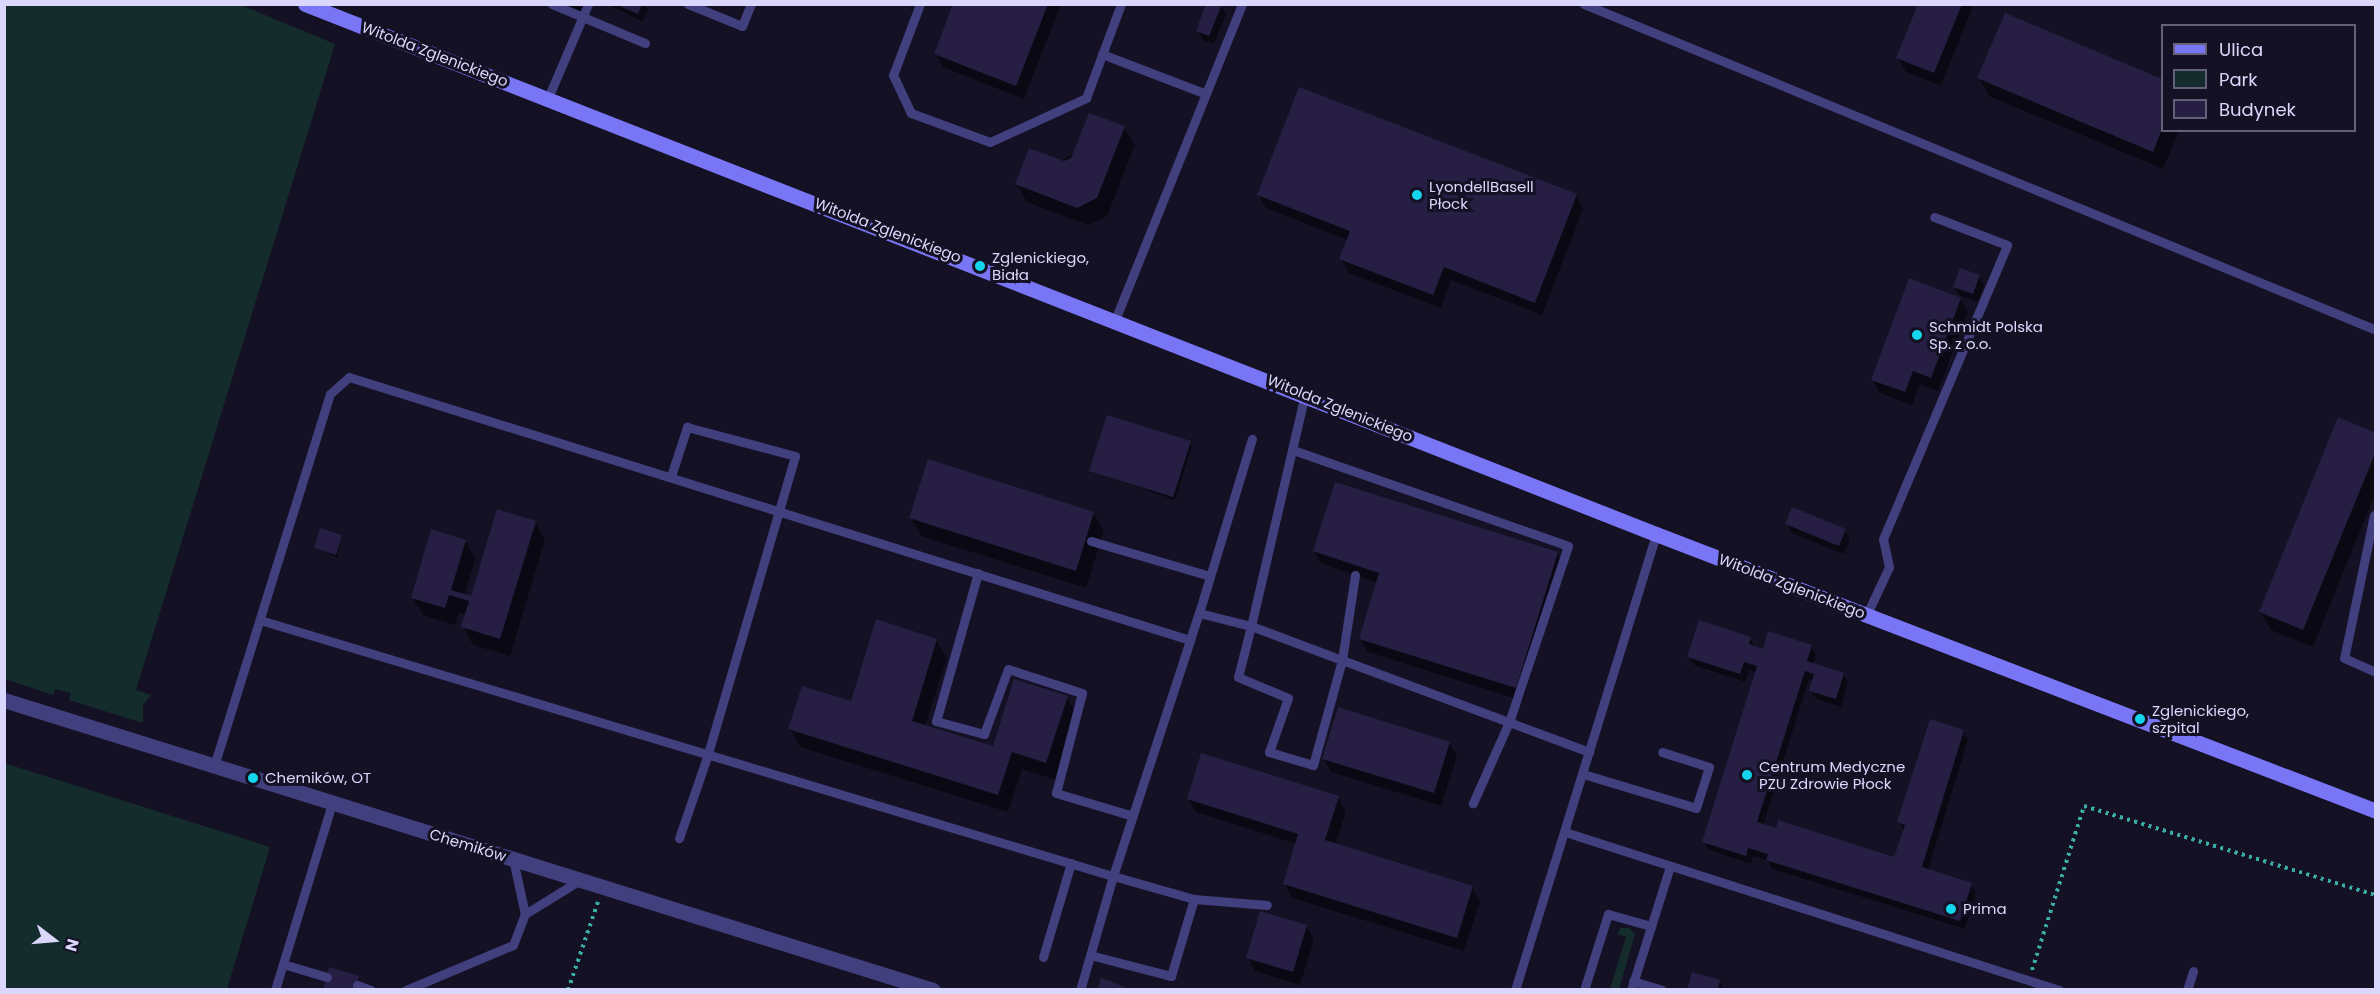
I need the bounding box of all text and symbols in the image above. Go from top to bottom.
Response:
street label: Witolda Zglenickiego [359,18,511,90]
legend [2161,24,2356,132]
text: Ulica [2219,37,2263,62]
text: Park [2219,67,2258,92]
text: Budynek [2219,97,2296,122]
place label: LyondellBasell Płock [1429,177,1534,212]
marker: LyondellBasell Płock [1410,188,1424,202]
street label: Witolda Zglenickiego [812,194,964,266]
place label: Zglenickiego, Biała [992,248,1089,283]
marker: Zglenickiego, Biała [973,259,987,273]
place label: Schmidt Polska Sp. z o.o. [1929,317,2043,352]
marker: Schmidt Polska Sp. z o.o. [1910,328,1924,342]
street label: Witolda Zglenickiego [1265,371,1415,445]
street label: Witolda Zglenickiego [1716,550,1868,622]
place label: Zglenickiego, szpital [2152,701,2249,736]
marker: Zglenickiego, szpital [2133,712,2147,726]
place label: Centrum Medyczne PZU Zdrowie Płock [1759,757,1905,792]
marker: Centrum Medyczne PZU Zdrowie Płock [1740,768,1754,782]
place label: Chemików, OT [265,769,371,787]
marker: Chemików, OT [246,771,260,785]
street label: Chemików [427,825,509,865]
place label: Prima [1963,900,2007,918]
marker: Prima [1944,902,1958,916]
north arrow [24,910,84,970]
text: N [59,936,85,954]

